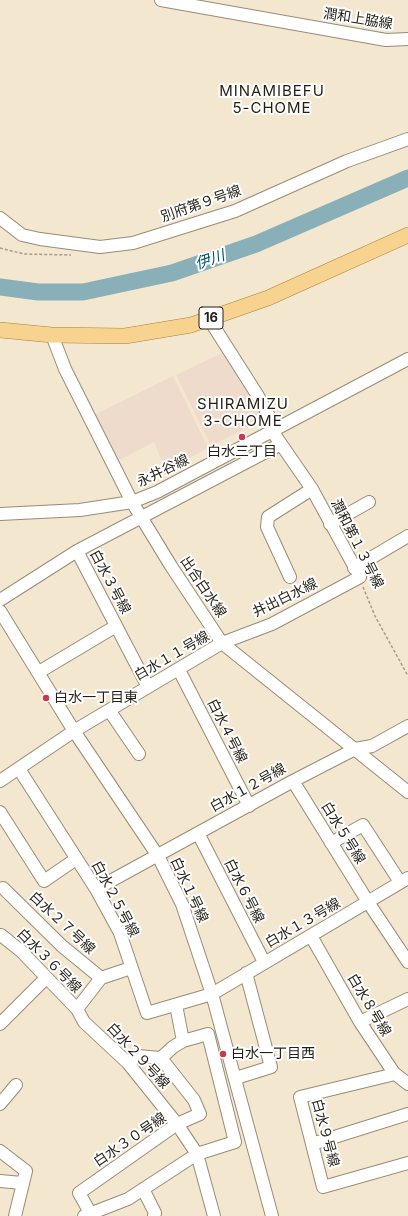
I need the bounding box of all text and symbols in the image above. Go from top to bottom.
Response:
street label: 潤和上脇線 [322,5,394,33]
district label: MINAMIBEFU 5-CHOME [219,82,325,117]
street label: 別府第９号線 [159,182,243,226]
water label: 伊川 [193,247,227,273]
road number: 16 [199,307,223,329]
district label: SHIRAMIZU 3-CHOME [197,395,289,430]
marker: 白水三丁目 [237,432,247,442]
place label: 白水三丁目 [207,444,277,460]
street label: 永井谷線 [134,451,192,491]
street label: 潤和第１３号線 [327,497,387,591]
street label: 白水３号線 [86,547,134,617]
street label: 出合白水線 [176,553,230,621]
street label: 井出白水線 [250,575,320,621]
street label: 白水１１号線 [131,628,213,684]
place label: 白水一丁目東 [54,690,138,706]
marker: 白水一丁目東 [41,693,51,703]
street label: 白水４号線 [204,696,250,766]
street label: 白水１２号線 [207,760,289,816]
street label: 白水５号線 [317,799,369,867]
street label: 白水１号線 [167,855,211,925]
street label: 白水６号線 [221,856,267,926]
street label: 白水２５号線 [88,858,142,940]
street label: 白水２７号線 [26,888,98,958]
street label: 白水１３号線 [262,895,344,951]
street label: 白水３６号線 [13,925,85,997]
street label: 白水８号線 [344,971,394,1039]
street label: 白水２９号線 [103,1020,173,1092]
place label: 白水一丁目西 [231,1046,315,1062]
marker: 白水一丁目西 [218,1049,228,1059]
street label: 白水９号線 [308,1097,342,1169]
street label: 白水３０号線 [90,1110,170,1170]

